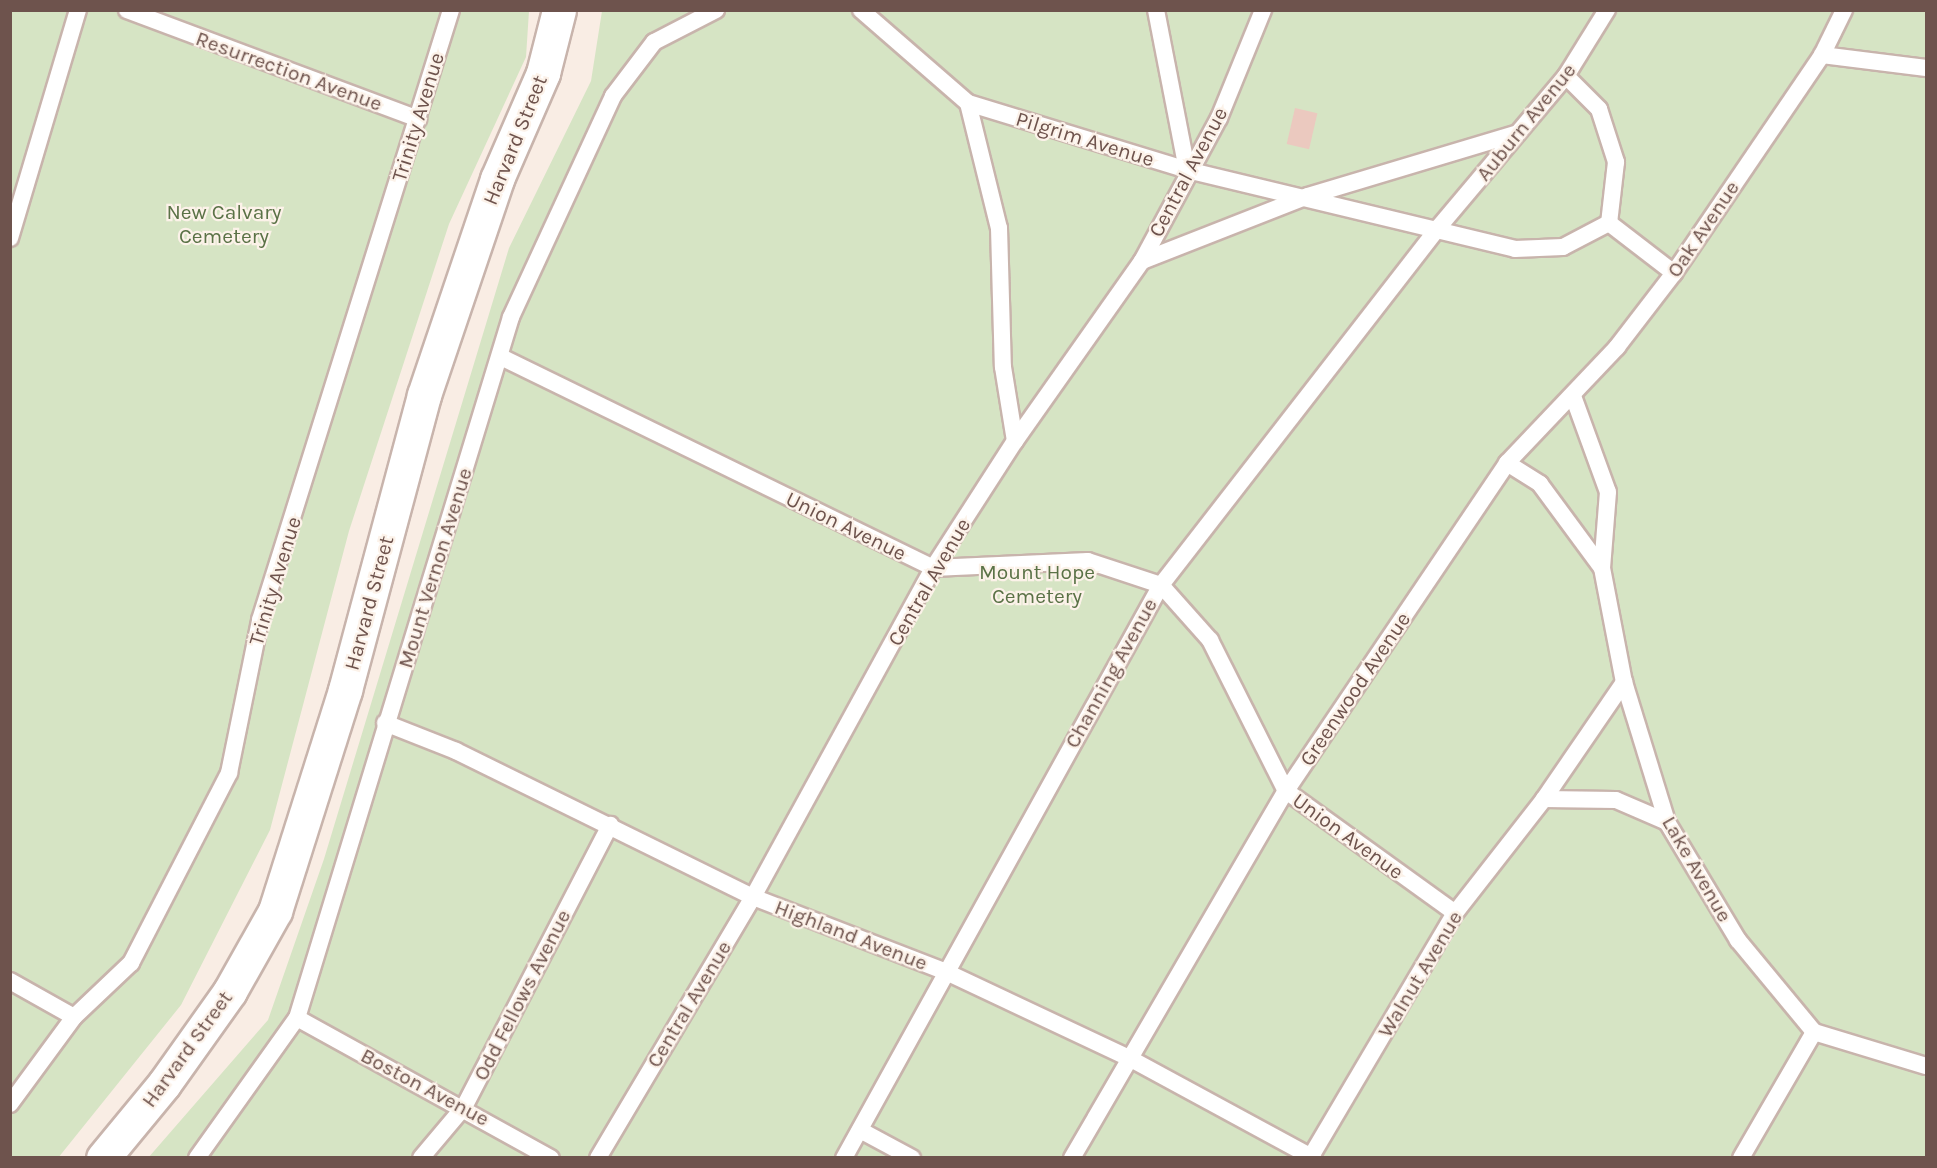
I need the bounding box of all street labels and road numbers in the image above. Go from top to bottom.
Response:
street label: Resurrection Avenue [192,26,386,116]
street label: Trinity Avenue [386,49,450,185]
street label: Auburn Avenue [1471,58,1581,186]
street label: Harvard Street [477,71,553,209]
street label: Central Avenue [1143,103,1233,241]
street label: Pilgrim Avenue [1013,106,1157,172]
street label: Oak Avenue [1662,176,1744,282]
street label: Mount Vernon Avenue [393,465,477,671]
street label: Union Avenue [782,486,910,566]
street label: Trinity Avenue [243,513,307,649]
street label: Central Avenue [882,514,976,650]
street label: Harvard Street [339,533,399,673]
street label: Channing Avenue [1059,594,1163,752]
street label: Greenwood Avenue [1294,607,1416,771]
street label: Union Avenue [1288,787,1408,885]
street label: Lake Avenue [1657,812,1737,926]
street label: Highland Avenue [771,894,931,976]
street label: Odd Fellows Avenue [468,905,576,1085]
street label: Walnut Avenue [1372,906,1468,1042]
street label: Central Avenue [641,936,737,1072]
street label: Harvard Street [136,986,238,1112]
street label: Boston Avenue [357,1043,493,1131]

